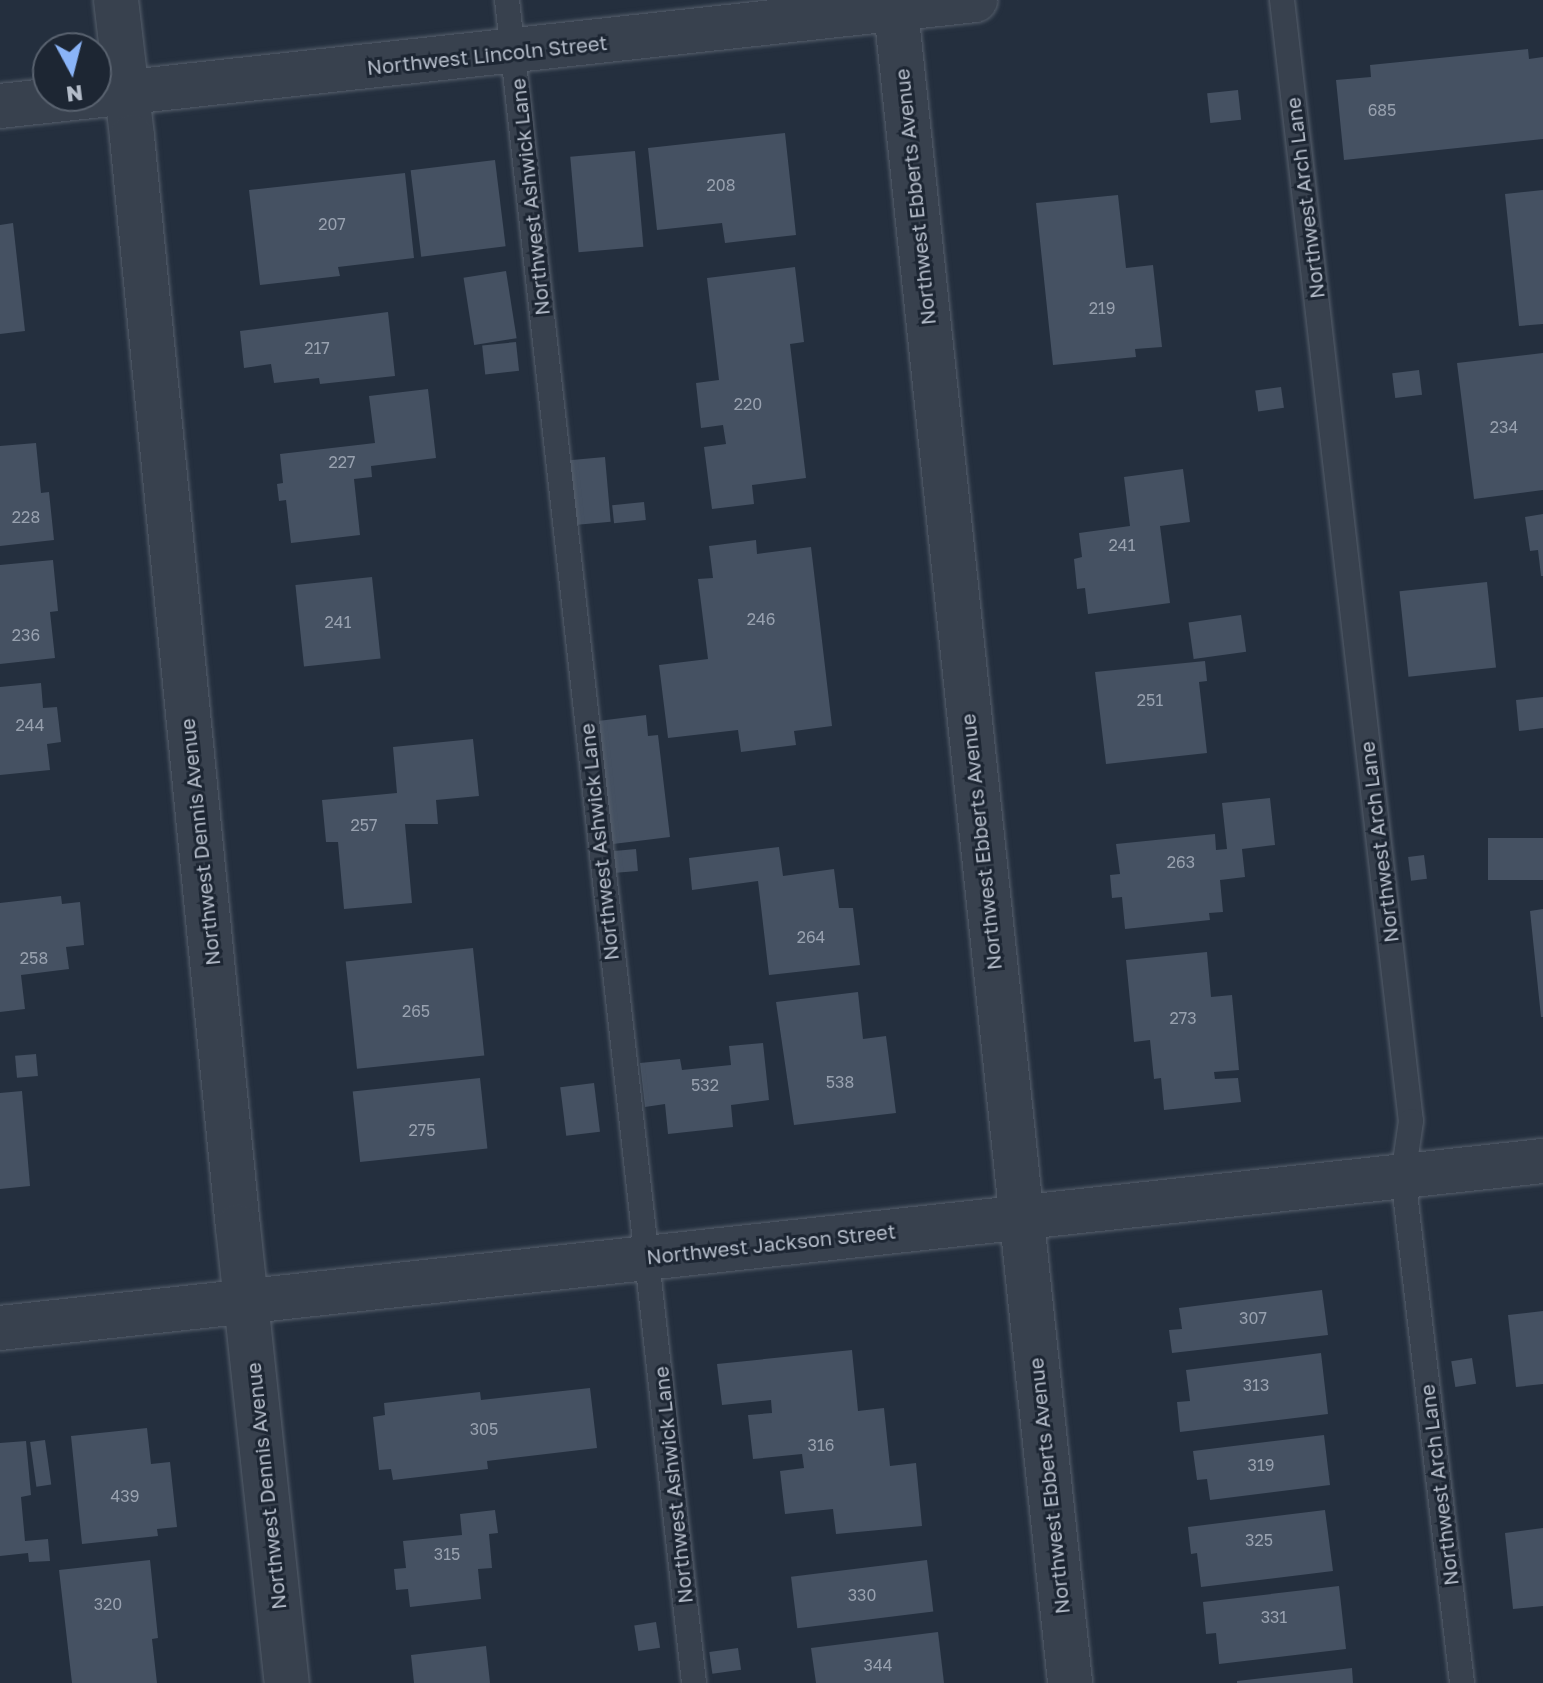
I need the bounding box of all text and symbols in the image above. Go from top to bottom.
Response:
street label: Northwest Lincoln Street [366,30,608,80]
north arrow [32,32,112,112]
street label: Northwest Ebberts Avenue [890,68,940,326]
street label: Northwest Ashwick Lane [506,77,554,317]
text: N [65,80,85,109]
street label: Northwest Arch Lane [1281,96,1329,300]
house number: 685 [1368,100,1396,120]
house number: 208 [707,175,735,195]
house number: 207 [318,214,346,234]
house number: 219 [1089,298,1115,318]
house number: 217 [304,338,330,358]
house number: 220 [734,394,762,414]
house number: 234 [1490,417,1518,437]
house number: 227 [328,452,356,472]
house number: 228 [12,507,40,527]
house number: 241 [1109,535,1135,555]
house number: 246 [747,609,775,629]
house number: 241 [325,612,351,632]
house number: 236 [12,625,40,645]
house number: 251 [1137,690,1163,710]
street label: Northwest Ebberts Avenue [956,713,1006,971]
house number: 244 [16,715,44,735]
street label: Northwest Dennis Avenue [175,717,225,967]
street label: Northwest Ashwick Lane [575,722,623,962]
street label: Northwest Arch Lane [1355,740,1403,944]
house number: 257 [350,815,378,835]
house number: 263 [1167,852,1195,872]
house number: 264 [797,927,825,947]
house number: 258 [20,948,48,968]
house number: 265 [402,1001,430,1021]
house number: 273 [1169,1008,1197,1028]
house number: 538 [826,1072,854,1092]
house number: 532 [691,1075,719,1095]
house number: 275 [408,1120,436,1140]
street label: Northwest Jackson Street [645,1219,897,1269]
house number: 307 [1239,1308,1267,1328]
street label: Northwest Ebberts Avenue [1024,1357,1074,1615]
street label: Northwest Dennis Avenue [241,1361,291,1611]
street label: Northwest Ashwick Lane [649,1365,697,1605]
house number: 313 [1243,1375,1269,1395]
street label: Northwest Arch Lane [1415,1383,1463,1587]
house number: 305 [470,1419,498,1439]
house number: 316 [808,1435,834,1455]
house number: 319 [1248,1455,1274,1475]
house number: 439 [111,1486,139,1506]
house number: 325 [1245,1530,1273,1550]
house number: 315 [434,1544,460,1564]
house number: 330 [848,1585,876,1605]
house number: 320 [94,1594,122,1614]
house number: 331 [1261,1607,1287,1627]
house number: 344 [864,1655,892,1675]

